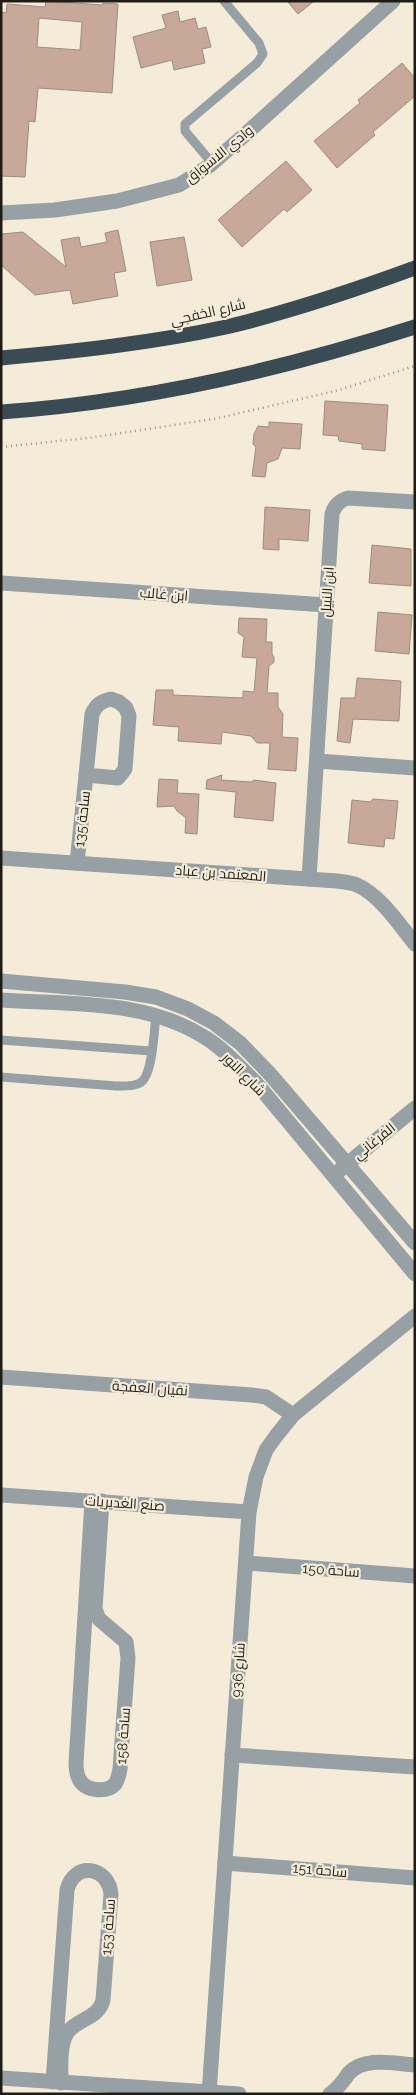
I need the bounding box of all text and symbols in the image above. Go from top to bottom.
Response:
street label: وادي الاسواق [182,122,259,189]
street label: شارع الخفجي [169,296,248,332]
street label: ابن النبيل [317,566,337,618]
street label: ابن غالب [139,584,189,604]
street label: ساحة 135 [71,790,93,848]
street label: المعتمد بن عباد [175,862,267,884]
street label: شارع النور [218,1048,269,1100]
street label: الفرغاني [350,1119,401,1166]
street label: نقيان العفجة [112,1377,188,1399]
street label: صنع الغديريات [84,1492,165,1515]
street label: ساحة 150 [302,1560,360,1580]
street label: شارع 936 [228,1642,249,1698]
street label: ساحة 158 [113,1707,133,1765]
street label: ساحة 151 [292,1860,348,1880]
street label: ساحة 153 [98,1898,118,1956]

